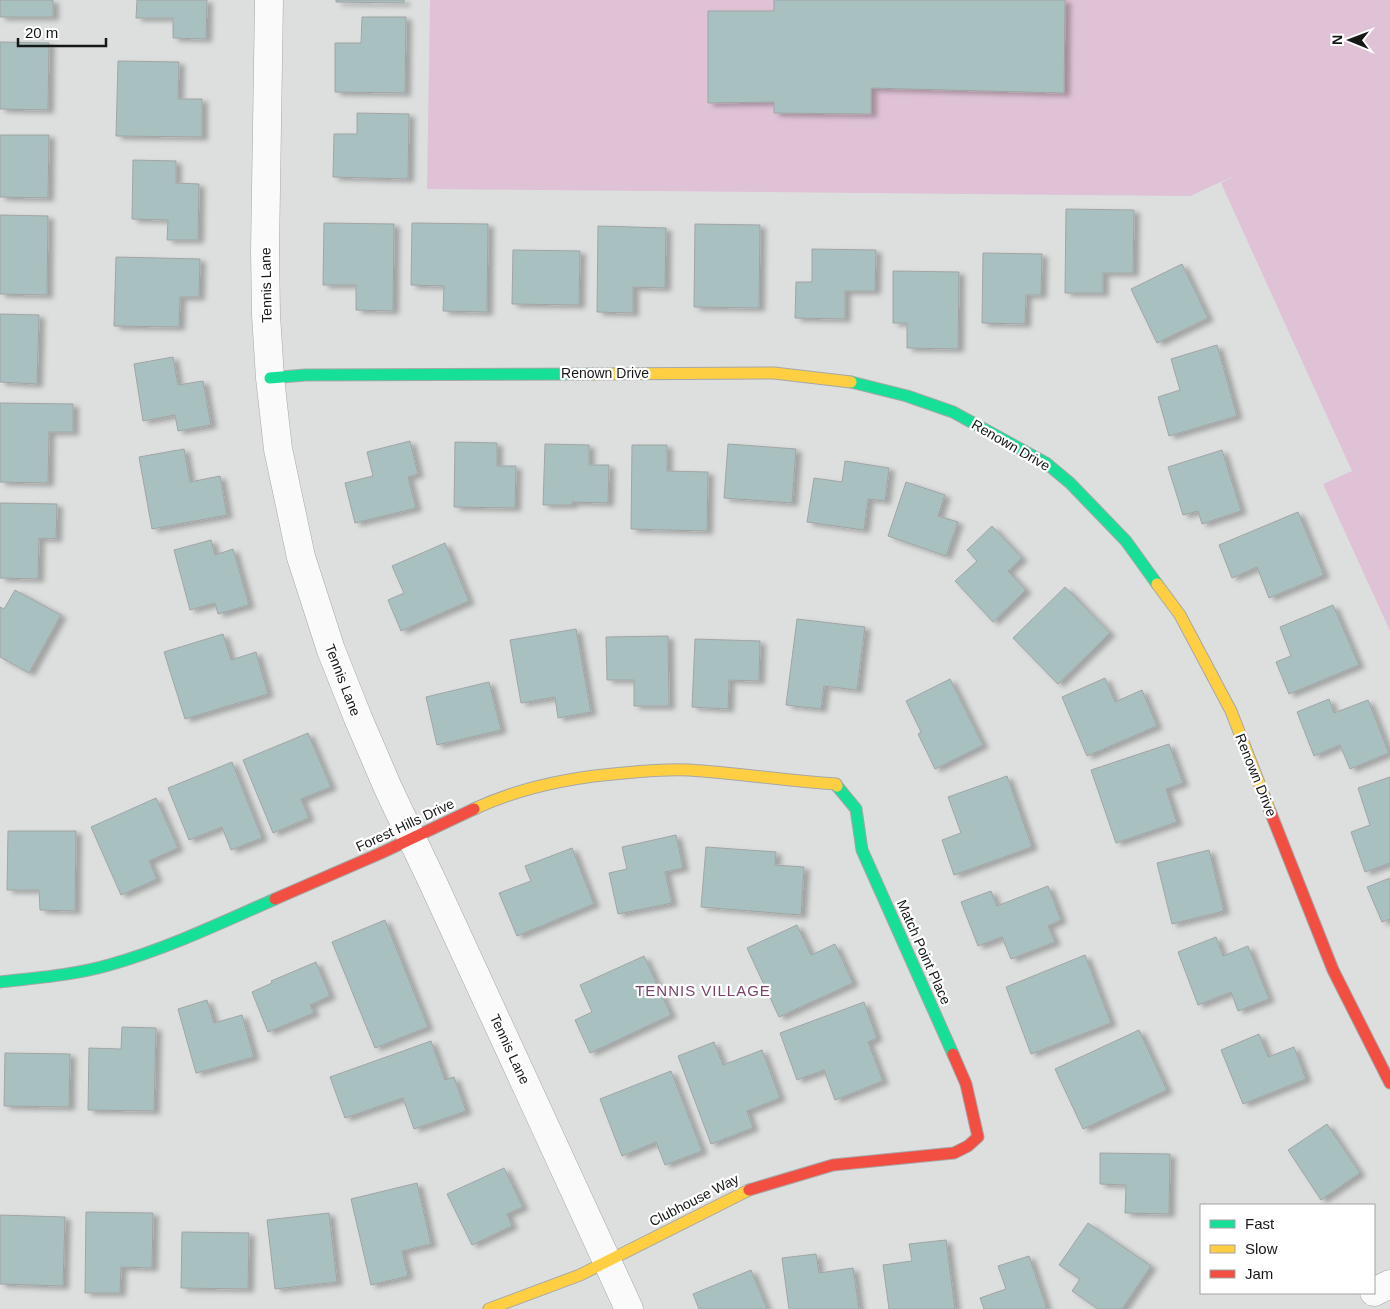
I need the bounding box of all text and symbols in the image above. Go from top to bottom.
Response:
scale bar [18,15,105,47]
north arrow [1325,15,1375,65]
text: 20 m [25,24,58,41]
text: N [1329,35,1345,45]
street label: Tennis Lane [257,247,275,323]
street label: Renown Drive [561,365,649,381]
street label: Renown Drive [969,416,1053,474]
street label: Tennis Lane [322,642,364,718]
street label: Renown Drive [1232,731,1280,819]
street label: Forest Hills Drive [353,795,457,855]
street label: Match Point Place [894,897,954,1007]
district label: TENNIS VILLAGE [635,982,771,999]
street label: Tennis Lane [487,1011,533,1087]
street label: Clubhouse Way [647,1171,741,1229]
legend [1200,1204,1375,1294]
text: Fast [1245,1215,1275,1232]
text: Slow [1245,1240,1278,1257]
text: Jam [1245,1265,1273,1282]

